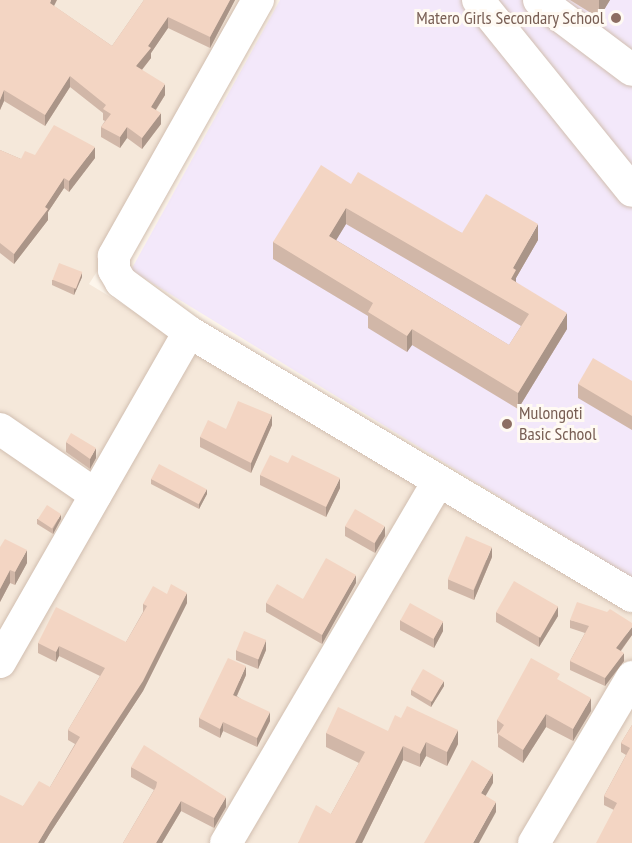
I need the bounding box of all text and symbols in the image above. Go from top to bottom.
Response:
place label: Matero Girls Secondary School [416,7,604,29]
marker: Matero Girls Secondary School [609,11,623,25]
place label: Mulongoti Basic School [519,403,597,446]
marker: Mulongoti Basic School [500,417,514,431]

